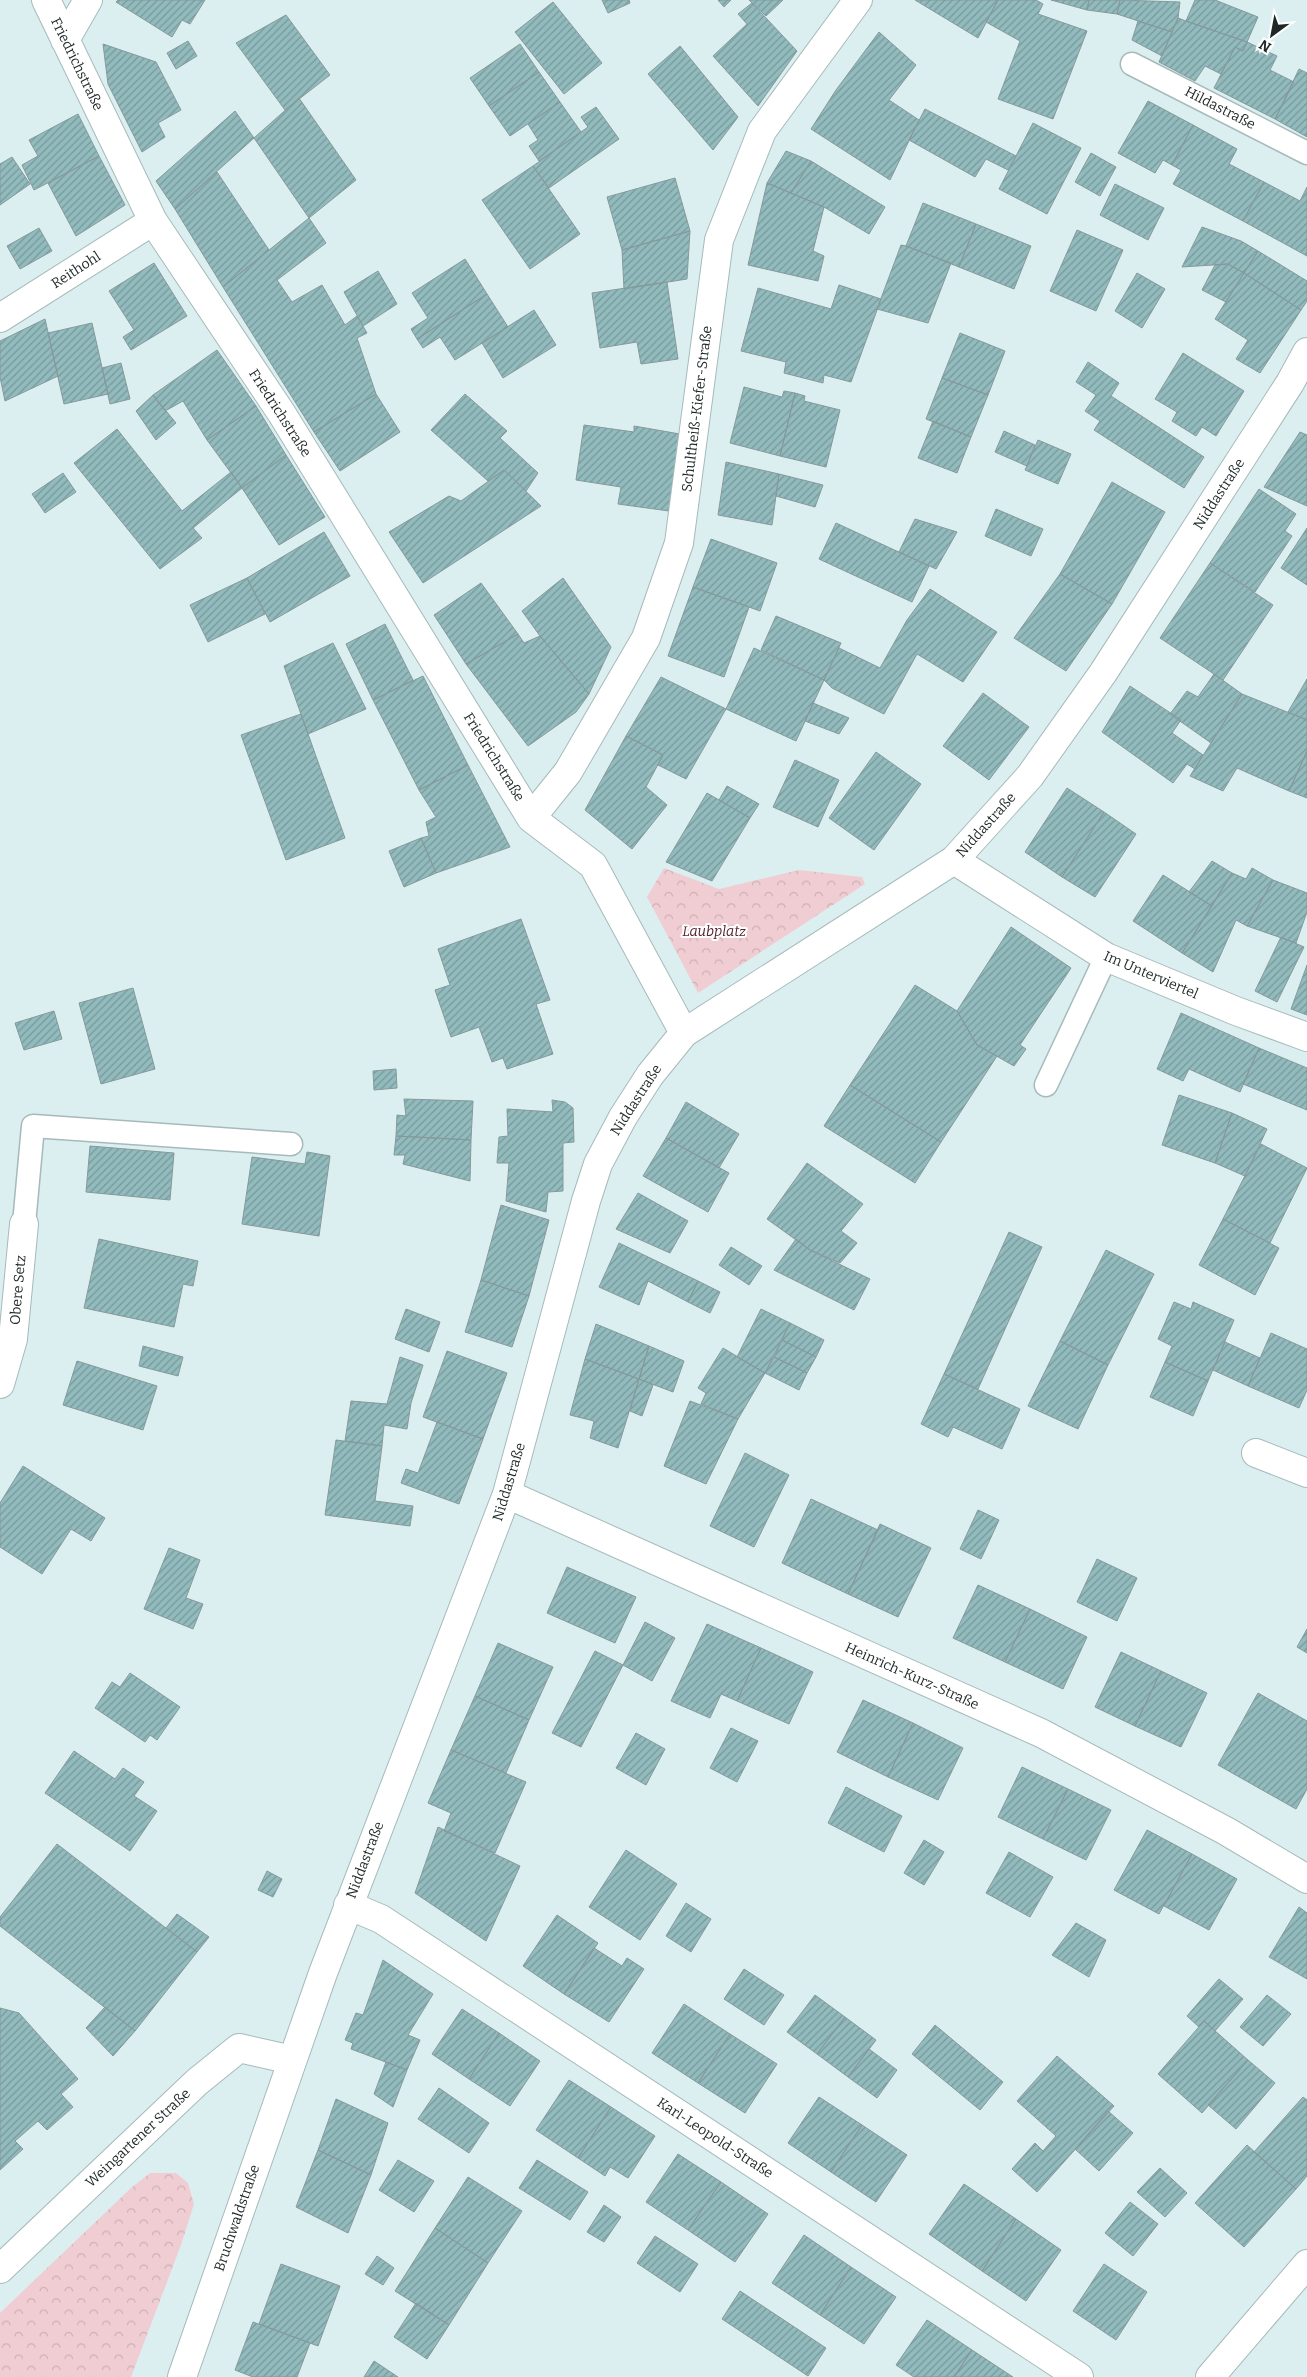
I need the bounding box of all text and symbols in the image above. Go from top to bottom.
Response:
north arrow [1247,10,1297,60]
street label: Friedrichstraße [47,15,107,113]
text: N [1256,35,1274,56]
street label: Hildastraße [1182,83,1258,133]
street label: Reithohl [48,248,104,292]
street label: Schultheiß-Kiefer-Straße [678,325,716,493]
street label: Friedrichstraße [245,366,315,460]
street label: Niddastraße [1190,455,1248,533]
street label: Friedrichstraße [460,710,528,804]
street label: Niddastraße [953,789,1019,861]
park label: Laubplatz [682,923,746,940]
street label: Im Unterviertel [1101,947,1201,1003]
street label: Niddastraße [607,1061,665,1139]
street label: Obere Setz [6,1254,30,1326]
street label: Niddastraße [489,1441,529,1523]
street label: Heinrich-Kurz-Straße [842,1639,982,1713]
street label: Niddastraße [343,1819,387,1901]
street label: Weingartener Straße [82,2085,194,2191]
street label: Karl-Leopold-Straße [654,2094,776,2182]
street label: Bruchwaldstraße [211,2162,263,2274]

